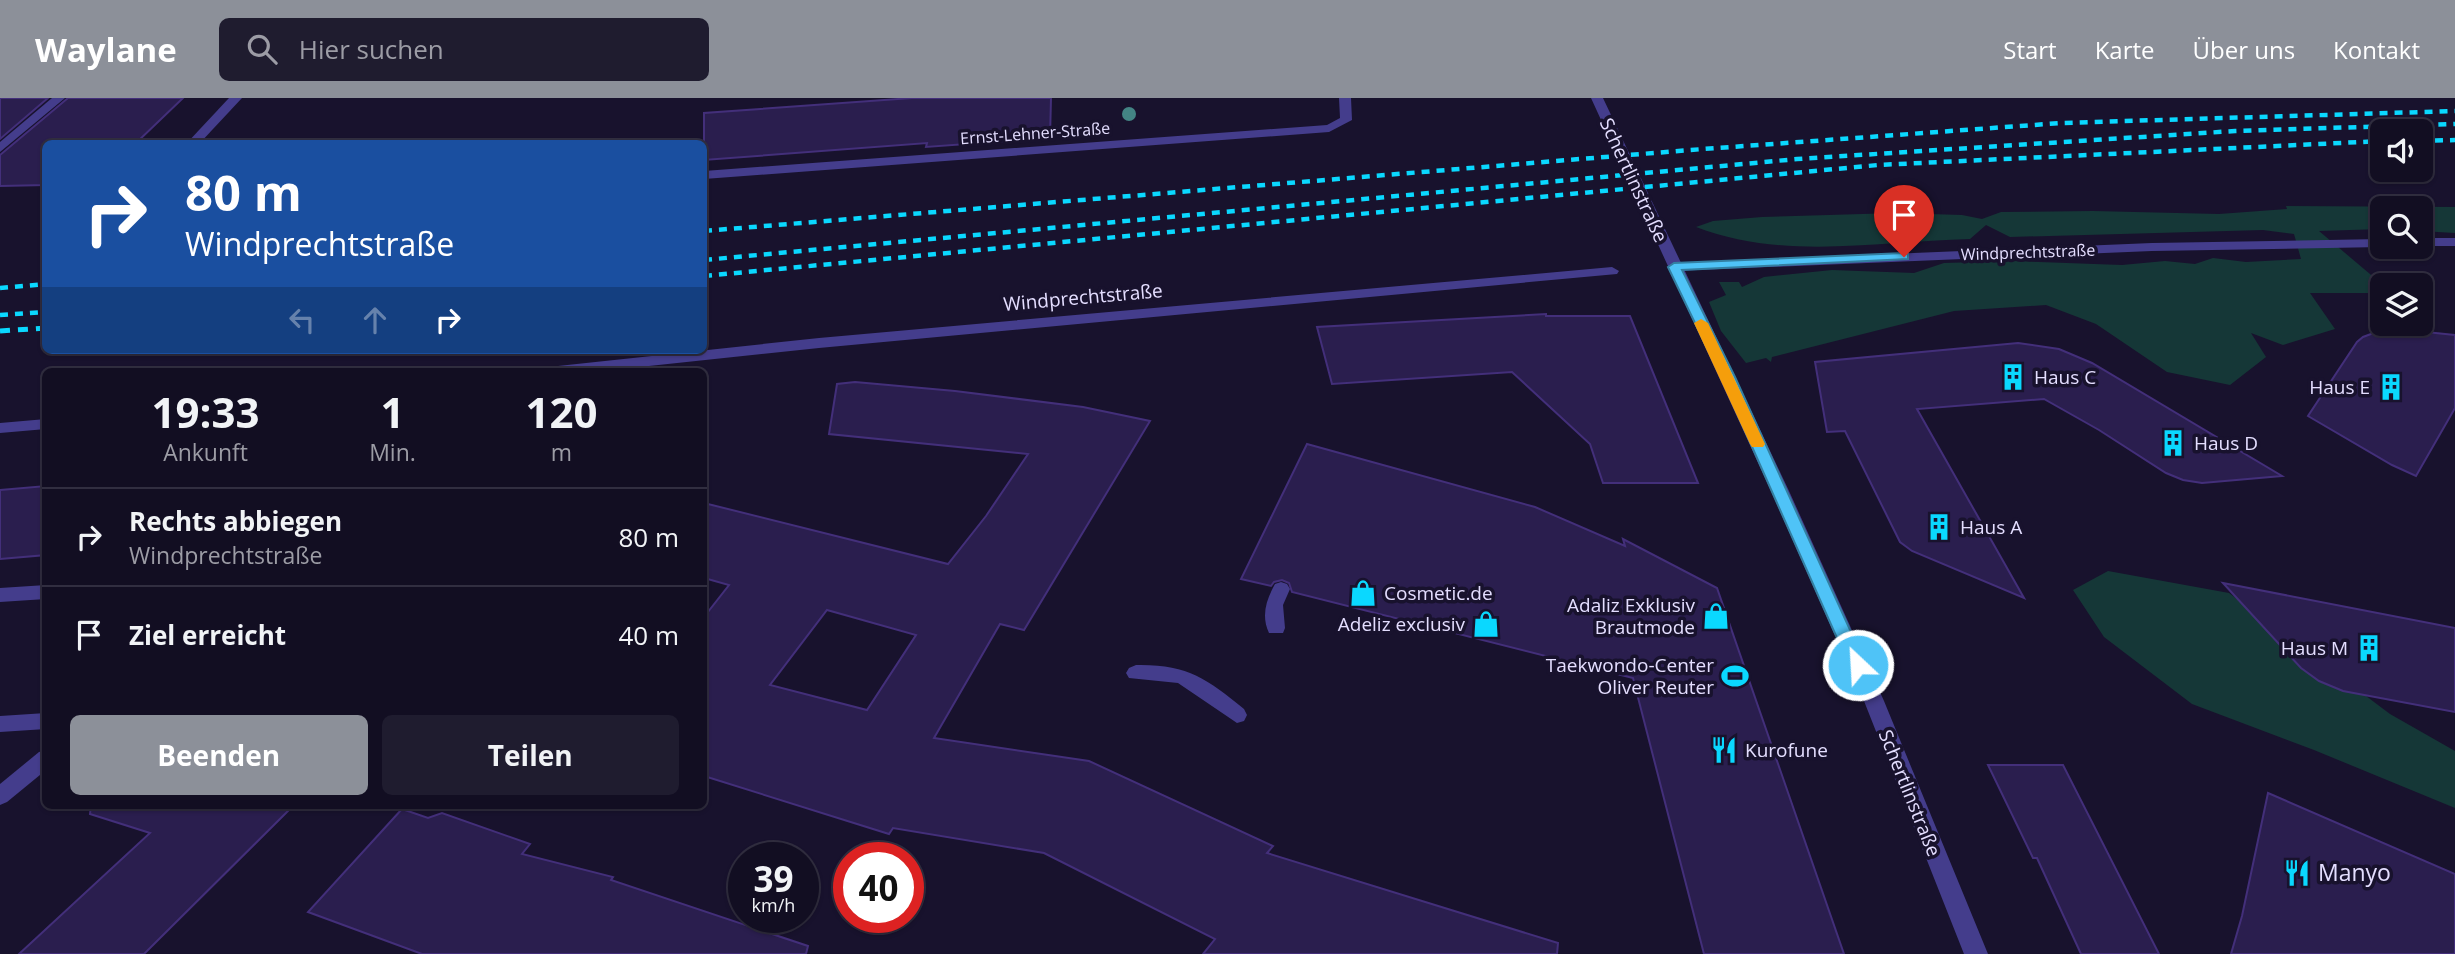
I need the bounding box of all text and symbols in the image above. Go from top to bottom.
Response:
search box [219,18,709,81]
text: Waylane [35,27,177,72]
icon: search [243,30,281,68]
text: Hier suchen [299,31,444,67]
text: Start [2003,33,2057,66]
text: Karte [2095,33,2155,66]
text: Über uns [2193,33,2295,66]
text: Kontakt [2333,33,2420,66]
street label: Schertlinstraße [1594,114,1674,246]
street label: Ernst-Lehner-Straße [959,117,1111,149]
map controls [2370,119,2433,336]
button: sound [2370,119,2433,182]
text: 80 m [185,159,302,225]
icon: right [70,168,161,259]
pin [1874,185,1934,257]
icon: arrive [1885,196,1923,234]
button: search [2370,196,2433,259]
text: Windprechtstraße [185,222,454,265]
street label: Windprechtstraße [1960,239,2096,265]
button: layers [2370,273,2433,336]
street label: Windprechtstraße [1002,277,1164,317]
icon: left [283,301,321,339]
icon: ahead [356,301,394,339]
icon: right [429,301,467,339]
building icon: Haus C [1998,362,2028,392]
place label: Haus C [2034,364,2096,390]
building icon: Haus E [2376,372,2406,402]
place label: Haus E [2309,374,2370,400]
text: 19:33 [152,383,260,440]
text: 1 [380,383,405,440]
text: 120 [525,383,597,440]
building icon: Haus D [2158,428,2188,458]
place label: Haus D [2194,430,2258,456]
text: Ankunft [163,436,248,468]
text: Min. [369,436,416,468]
text: m [551,436,572,468]
text: Rechts abbiegen [129,503,342,539]
building icon: Haus A [1924,512,1954,542]
place label: Haus A [1960,514,2022,540]
icon: right [70,518,108,556]
text: 80 m [618,519,679,555]
text: Windprechtstraße [129,539,323,571]
shop icon: Cosmetic.de [1348,578,1378,608]
place label: Cosmetic.de [1384,580,1493,606]
place label: Adaliz Exklusiv Brautmode [1567,592,1695,640]
shop icon: Adaliz Exklusiv Brautmode [1701,601,1731,631]
shop icon: Adeliz exclusiv [1471,609,1501,639]
place label: Adeliz exclusiv [1338,611,1466,637]
icon: arrive [70,616,108,654]
text: Ziel erreicht [129,617,286,653]
text: 40 m [618,617,679,653]
position arrow [1821,628,1895,702]
building icon: Haus M [2354,633,2384,663]
place label: Haus M [2281,635,2348,661]
place label: Taekwondo-Center Oliver Reuter [1546,652,1714,700]
sports icon: Taekwondo-Center Oliver Reuter [1720,661,1750,691]
button: Beenden [70,715,368,795]
button: Teilen [382,715,679,795]
street label: Schertlinstraße [1873,726,1947,860]
restaurant icon: Kurofune [1709,735,1739,765]
place label: Kurofune [1745,737,1828,763]
speed limit sign: 40 [833,842,924,933]
text: 39 [753,855,794,902]
place label: Manyo [2318,856,2391,888]
restaurant icon: Manyo [2282,858,2312,888]
text: km/h [752,893,795,917]

